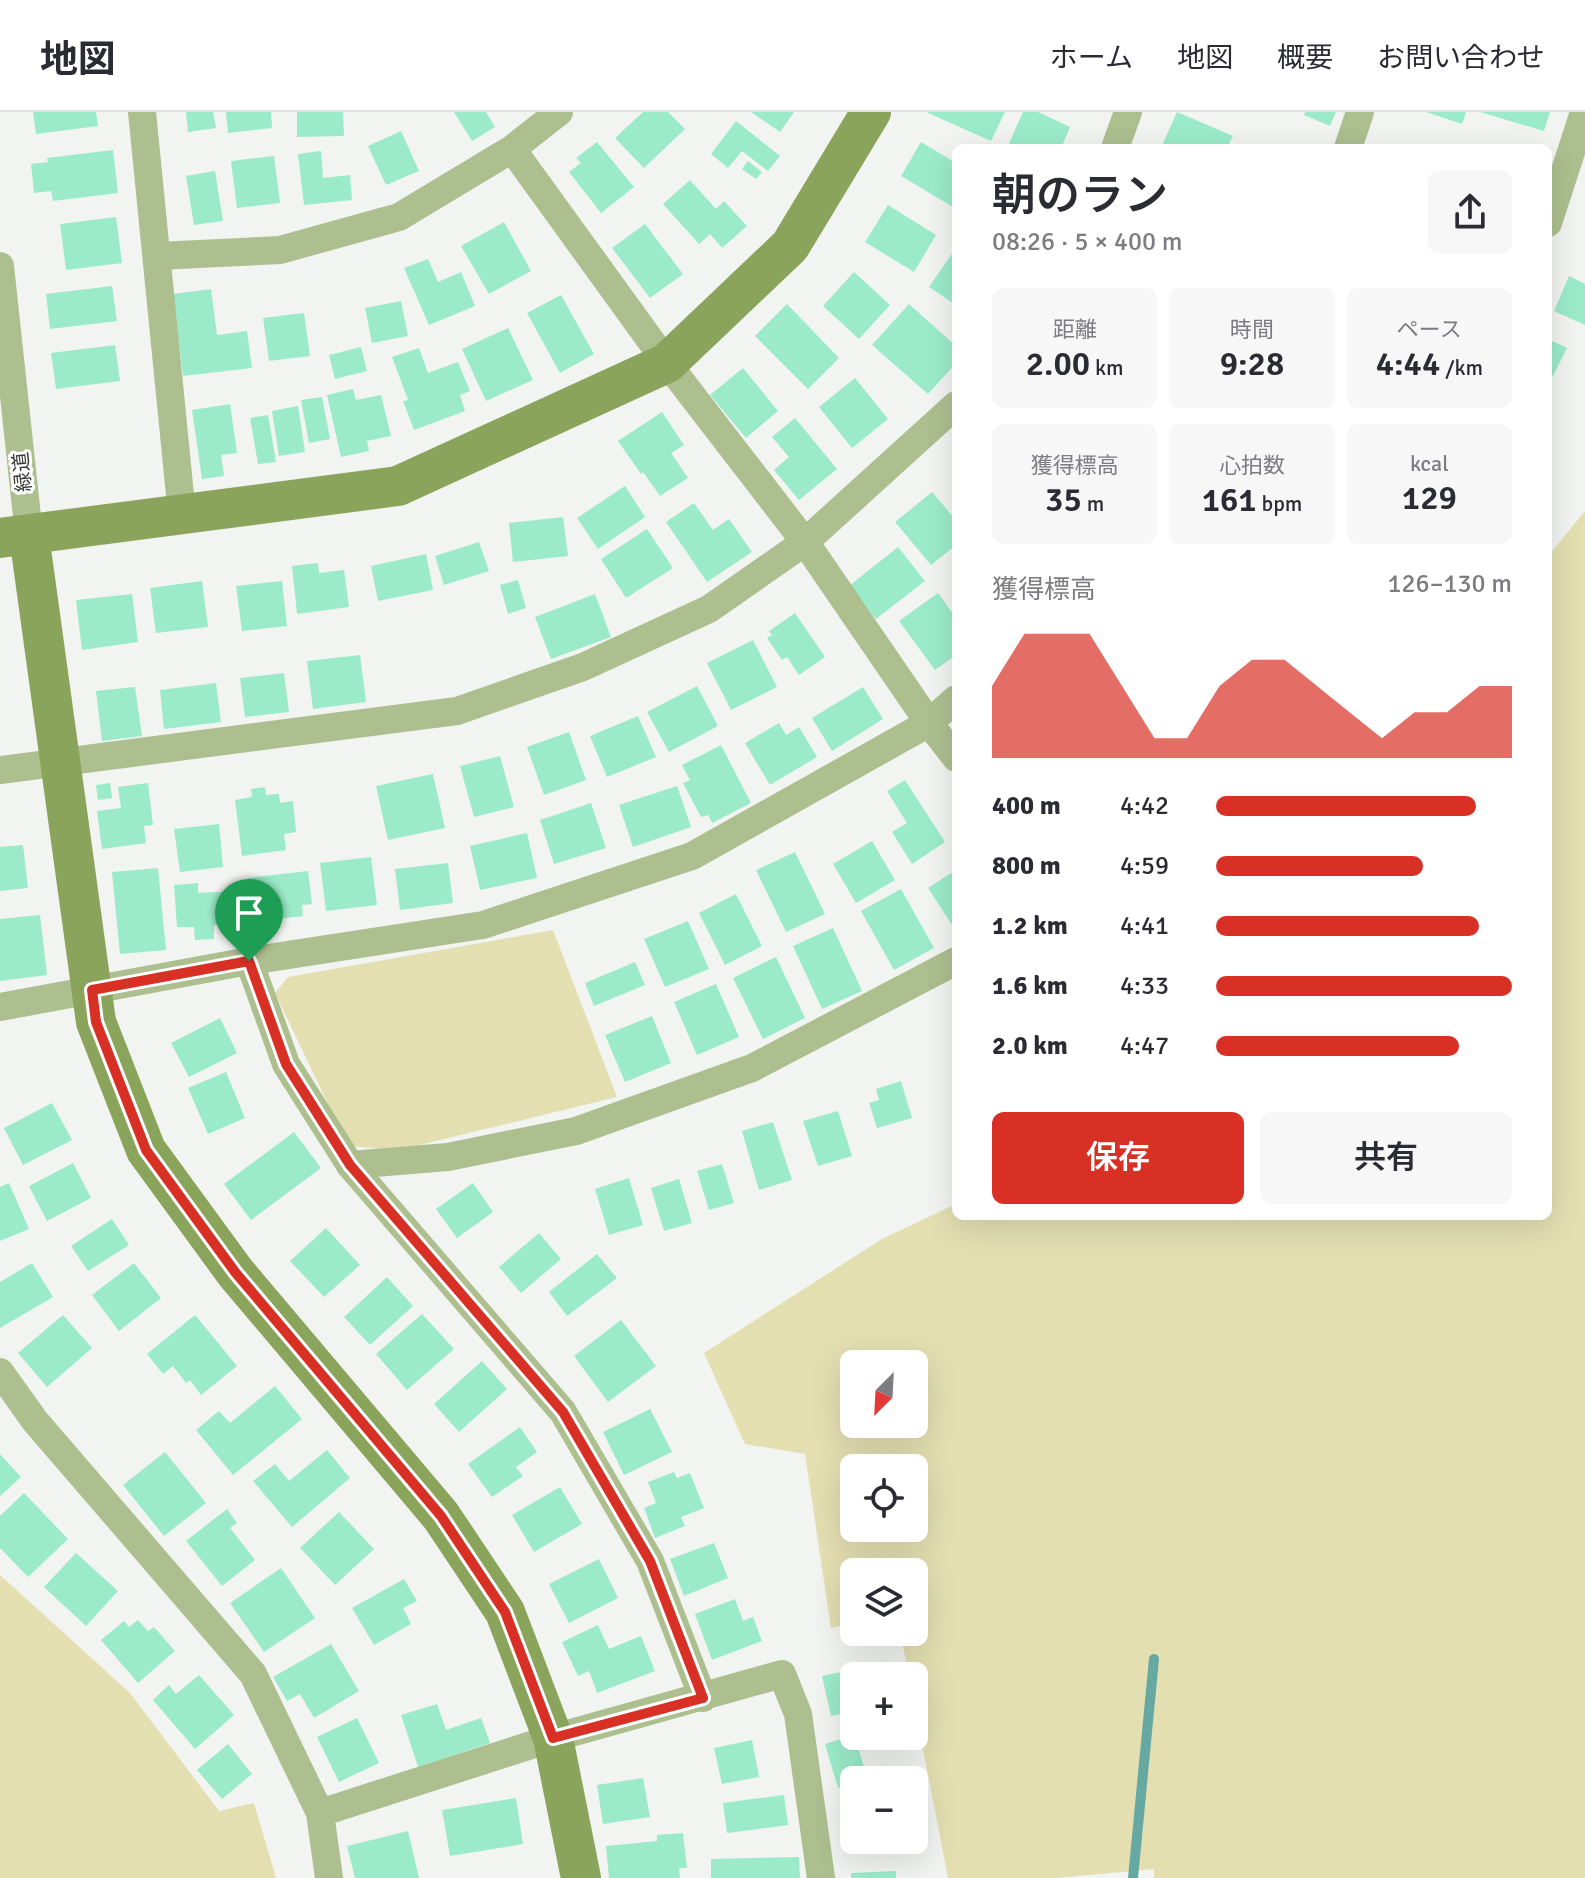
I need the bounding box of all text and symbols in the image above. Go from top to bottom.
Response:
text: 地図 [40,36,116,83]
text: ホーム [1050,41,1133,75]
text: 地図 [1177,41,1233,75]
text: 概要 [1277,41,1333,75]
text: お問い合わせ [1377,41,1545,75]
text: 朝のラン [992,169,1168,223]
button: share [1428,170,1512,254]
text: 08:26 · 5 × 400 m [992,226,1183,258]
text: 距離 [1053,316,1097,343]
text: 時間 [1230,316,1274,343]
text: ペース [1397,316,1462,343]
text: 2.00 [1026,343,1090,385]
text: 9:28 [1220,343,1284,385]
text: 4:44 [1376,343,1440,385]
text: km [1090,354,1124,381]
text: /km [1440,354,1483,381]
text: kcal [1410,450,1449,477]
street label: 緑道 [8,451,37,493]
text: 獲得標高 [1031,452,1119,479]
text: 心拍数 [1219,452,1285,479]
text: 129 [1402,477,1457,519]
text: 35 [1045,479,1082,521]
text: 161 [1202,479,1257,521]
text: m [1082,490,1104,517]
text: bpm [1257,490,1302,517]
text: 126–130 m [1388,568,1512,600]
text: 獲得標高 [992,574,1096,606]
text: 400 m [992,790,1061,822]
text: 4:42 [1120,790,1169,822]
text: 800 m [992,850,1061,882]
text: 4:59 [1120,850,1169,882]
pin [215,879,283,961]
icon: arrive [227,891,271,935]
text: 1.2 km [992,910,1068,942]
text: 4:41 [1120,910,1169,942]
text: 1.6 km [992,970,1068,1002]
text: 4:33 [1120,970,1169,1002]
text: 2.0 km [992,1030,1068,1062]
text: 4:47 [1120,1030,1169,1062]
button: 保存 [992,1112,1244,1204]
button: 共有 [1260,1112,1512,1204]
north arrow [840,1350,928,1438]
map controls [840,1350,928,1854]
button: locate [840,1454,928,1542]
button: layers [840,1558,928,1646]
button: + [840,1662,928,1750]
button: − [840,1766,928,1854]

